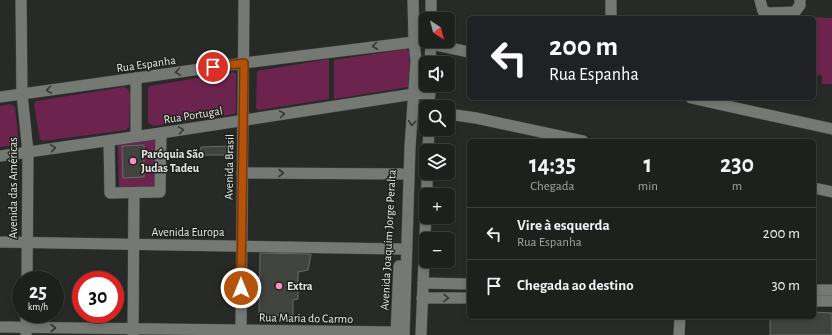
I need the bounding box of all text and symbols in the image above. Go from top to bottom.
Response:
north arrow [419,12,455,48]
map controls [419,12,455,268]
icon: left [483,32,535,84]
text: 200 m [549,33,618,61]
one-way arrow [372,41,378,50]
pin [196,50,230,84]
street label: Rua Espanha [116,54,177,74]
icon: arrive [202,56,224,78]
button: sound [419,56,455,92]
text: Rua Espanha [549,66,639,84]
one-way arrow [175,67,181,76]
one-way arrow [46,85,52,94]
button: search [419,100,455,136]
street label: Rua Portugal [163,104,223,126]
one-way arrow [278,110,285,119]
one-way arrow [408,120,417,126]
one-way arrow [178,126,184,135]
street label: Avenida Brasil [222,134,236,200]
street label: Avenida das Américas [7,137,19,239]
one-way arrow [49,144,56,153]
button: layers [419,144,455,180]
place label: Paróquia São Judas Tadeu [141,148,204,174]
text: 14:35 [529,153,576,177]
text: 1 [644,153,652,177]
text: 230 [720,153,754,177]
marker: Paróquia São Judas Tadeu [128,156,138,166]
one-way arrow [278,169,284,177]
street label: Avenida Joaquim Jorge Peralta [378,169,398,311]
text: Chegada [530,180,575,193]
text: min [638,180,658,193]
text: m [732,180,742,193]
button: + [419,188,455,224]
text: Vire à esquerda [517,218,610,233]
icon: left [483,223,505,245]
street label: Avenida Europa [152,226,225,238]
text: 200 m [763,226,800,241]
button: − [419,232,455,268]
text: Rua Espanha [517,236,582,249]
position arrow [220,267,262,309]
speed limit sign: 30 [72,271,124,323]
icon: arrive [483,275,505,297]
text: Chegada ao destino [517,278,634,293]
text: 30 m [771,278,800,293]
place label: Extra [287,280,313,292]
marker: Extra [274,281,284,291]
text: 25 [29,282,47,302]
one-way arrow [443,294,449,302]
text: km/h [28,302,48,312]
street label: Rua Maria do Carmo [259,311,353,325]
one-way arrow [50,324,56,332]

